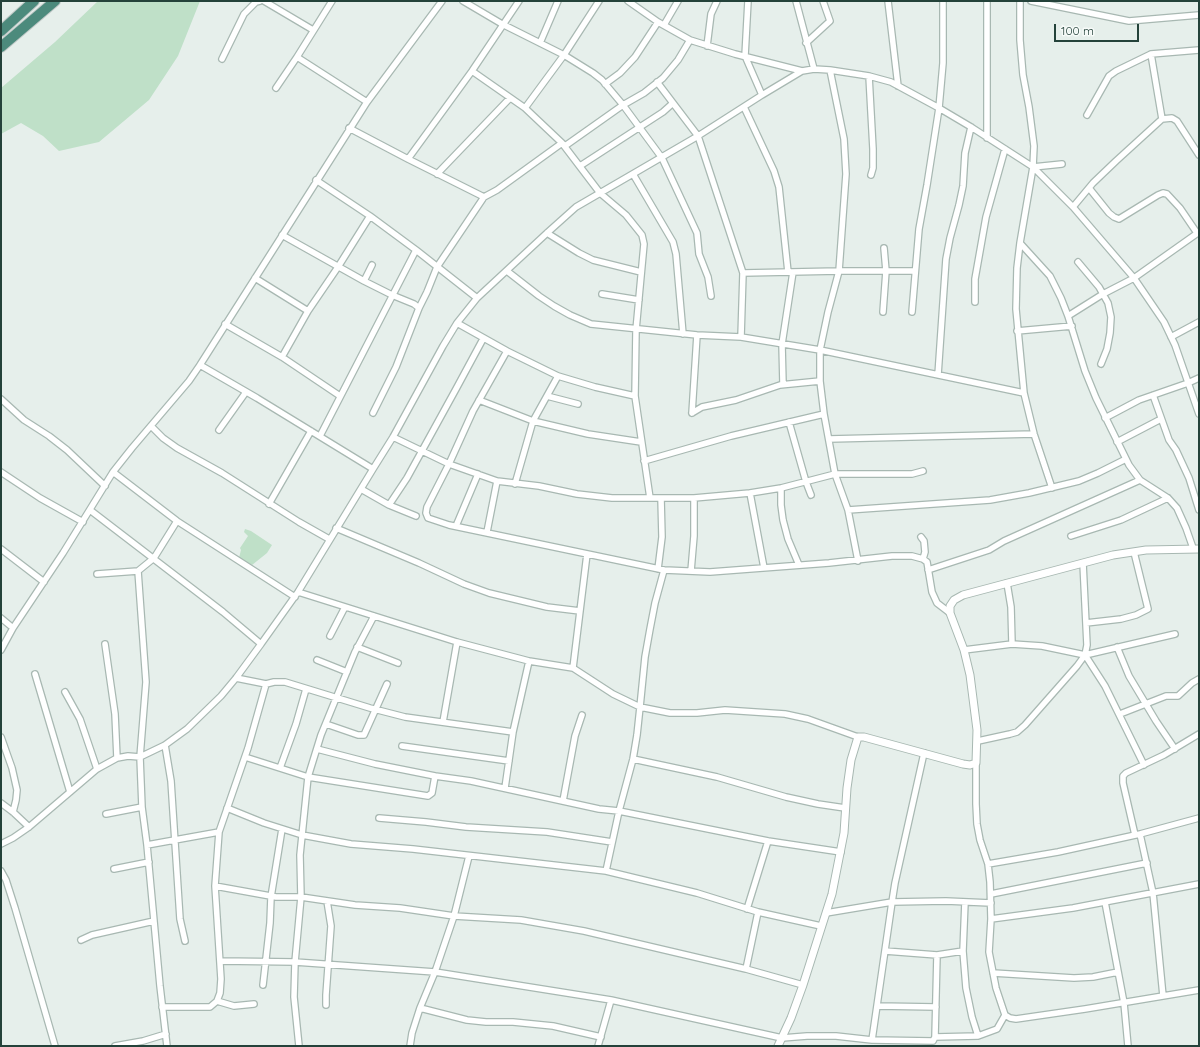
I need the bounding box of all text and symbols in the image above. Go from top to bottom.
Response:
scale bar [1056,16,1141,42]
text: 100 m [1061,23,1094,38]

